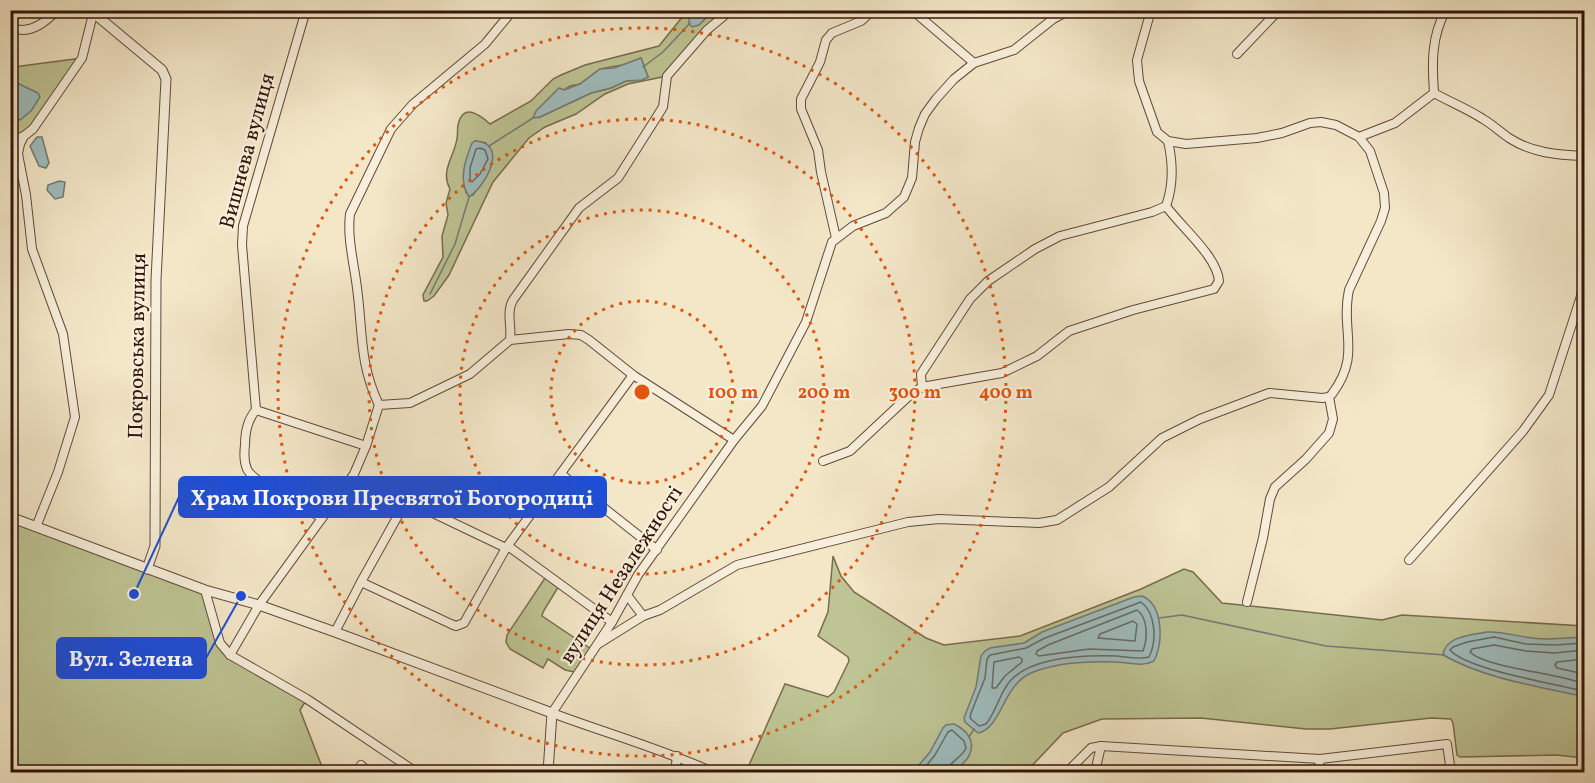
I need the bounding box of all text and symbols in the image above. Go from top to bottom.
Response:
street label: Вишнева вулиця [213,70,283,232]
street label: Покровська вулиця [122,253,154,439]
text: 100 m [708,381,758,406]
text: 200 m [798,381,850,406]
text: 300 m [889,381,941,406]
text: 400 m [979,381,1033,406]
centre of rings [632,382,652,402]
callout: Храм Покрови Пресвятої Богородиці [179,477,606,517]
street label: вулиця Незалежності [554,480,690,670]
text: Храм Покрови Пресвятої Богородиці [191,484,594,515]
callout: Вул. Зелена [57,638,206,678]
text: Вул. Зелена [69,645,193,676]

